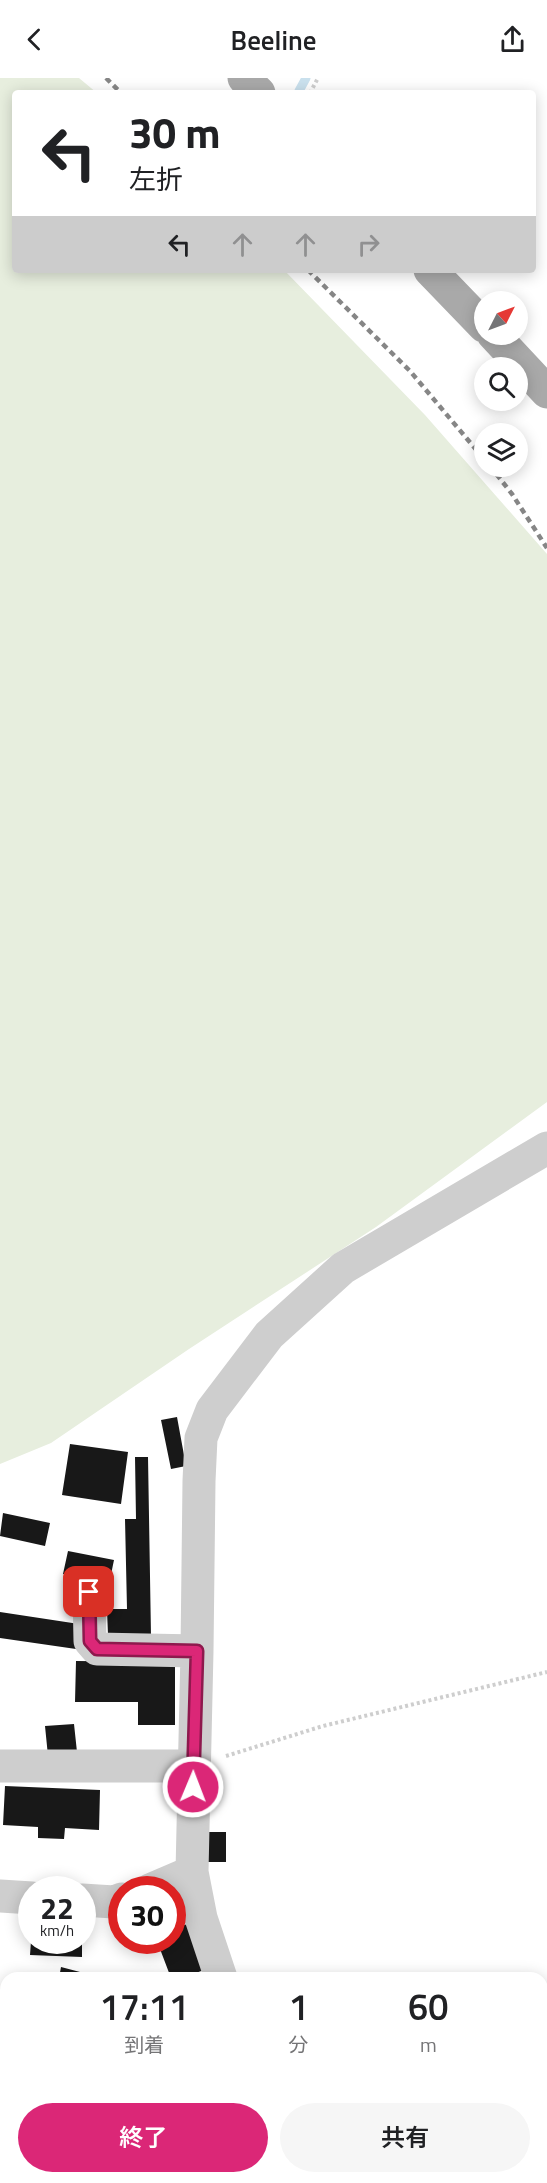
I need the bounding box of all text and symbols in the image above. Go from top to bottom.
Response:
text: Beeline [231,19,316,60]
icon: back [18,23,51,56]
icon: share [496,23,529,56]
text: 30 m [129,100,221,164]
icon: left [30,114,108,192]
text: 左折 [129,158,183,199]
icon: left [163,228,196,261]
icon: ahead [226,228,259,261]
icon: ahead [289,228,322,261]
icon: right [352,228,385,261]
north arrow [474,291,528,345]
map controls [474,291,528,477]
button: search [474,357,528,411]
button: layers [474,423,528,477]
pin [63,1566,114,1617]
icon: arrive [72,1575,105,1608]
position arrow [161,1755,225,1819]
speed limit sign: 30 [108,1876,186,1954]
text: 22 [40,1885,74,1931]
text: km/h [40,1919,74,1942]
text: 17:11 [100,1979,189,2034]
text: 1 [288,1979,309,2034]
text: 60 [408,1979,448,2034]
text: 到着 [124,2029,164,2060]
text: 分 [288,2029,308,2060]
text: m [420,2029,437,2060]
button: 終了 [18,2103,268,2172]
button: 共有 [280,2103,530,2172]

